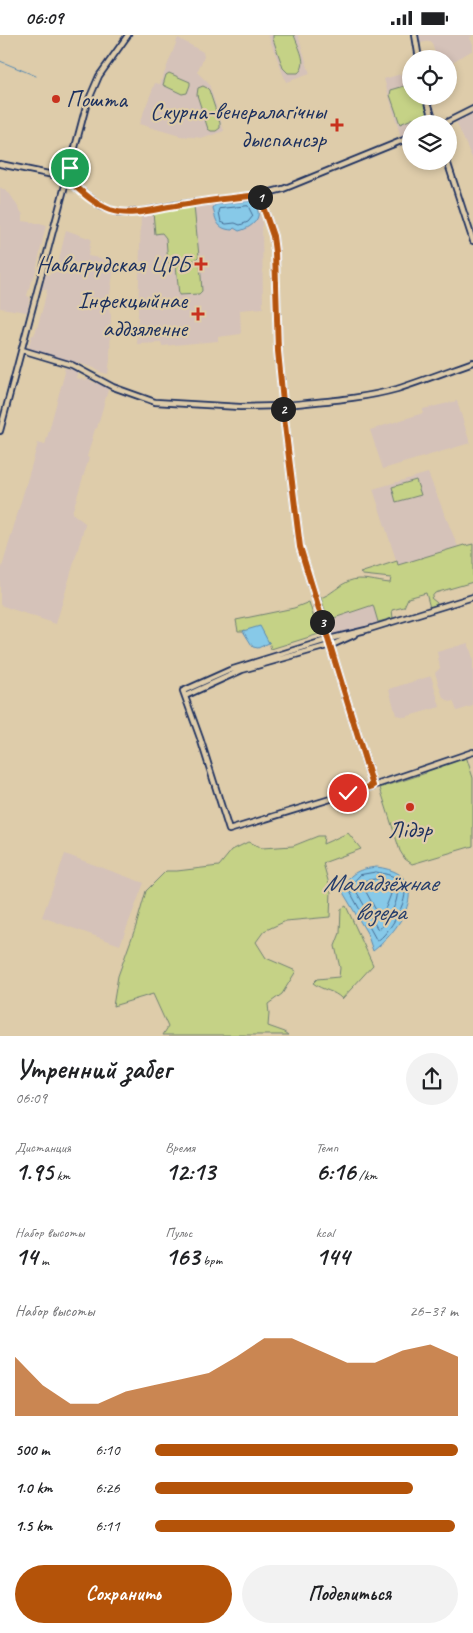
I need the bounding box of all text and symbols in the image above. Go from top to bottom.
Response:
text: 06:09 [25,6,63,30]
map controls [402,50,457,170]
button: locate [402,50,457,105]
place label: Пошта [66,84,128,114]
marker: Пошта [50,93,62,105]
place label: Скурна-венералагічны дыспансэр [150,96,328,154]
button: layers [402,115,457,170]
marker: Скурна-венералагічны дыспансэр [330,118,344,132]
pin [49,147,91,189]
icon: arrive [56,154,84,182]
pin: 1 [248,185,272,209]
text: 1 [257,189,264,206]
place label: Навагрудская ЦРБ [36,249,193,279]
marker: Навагрудская ЦРБ [194,257,208,271]
place label: Інфекцыйнае аддзяленне [78,285,189,343]
marker: Інфекцыйнае аддзяленне [191,307,205,321]
pin: 2 [270,397,296,421]
text: 2 [280,401,287,418]
pin: 3 [310,609,334,635]
text: 3 [319,614,326,631]
pin [327,772,369,814]
icon: check [334,779,362,807]
marker: Лідэр [404,801,416,813]
place label: Лідэр [388,814,433,844]
water label: Маладзёжнае возера [323,867,441,928]
text: Утренний забег [15,1051,171,1086]
button: share [406,1053,458,1105]
text: 06:09 [15,1088,47,1108]
text: Дистанция [15,1139,71,1156]
text: Время [165,1139,195,1156]
text: Темп [316,1139,338,1156]
text: 1.95 [15,1156,53,1188]
text: 12:13 [165,1156,215,1188]
text: 6:16 [316,1156,355,1188]
text: km [53,1167,70,1184]
text: /km [355,1167,377,1184]
text: Набор высоты [15,1224,84,1241]
text: Пульс [165,1224,192,1241]
text: kcal [316,1224,334,1241]
text: 14 [15,1241,38,1273]
text: 163 [165,1241,200,1273]
text: 144 [316,1241,349,1273]
text: m [38,1252,49,1269]
text: bpm [200,1252,222,1269]
text: Набор высоты [15,1301,94,1321]
text: 26–37 m [409,1301,458,1321]
text: 500 m [15,1440,49,1460]
text: 6:10 [95,1440,120,1460]
text: 1.0 km [15,1478,52,1498]
text: 6:26 [95,1478,120,1498]
text: 1.5 km [15,1516,52,1536]
text: 6:11 [95,1516,120,1536]
button: Сохранить [15,1565,232,1623]
button: Поделиться [242,1565,458,1623]

